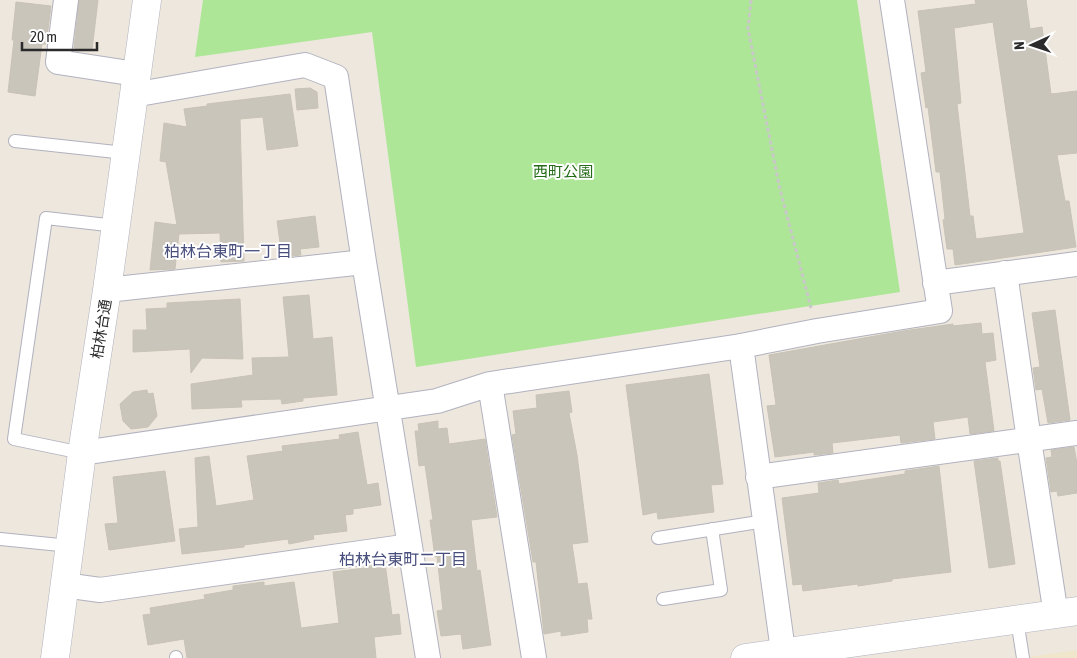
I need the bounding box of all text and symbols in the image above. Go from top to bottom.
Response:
scale bar [22,20,98,52]
north arrow [1007,20,1057,70]
text: 20 m [30,28,57,45]
text: N [1011,41,1027,50]
park label: 西町公園 [533,163,593,180]
district label: 柏林台東町一丁目 [164,242,292,260]
street label: 柏林台通 [88,298,114,360]
district label: 柏林台東町二丁目 [339,550,467,568]

